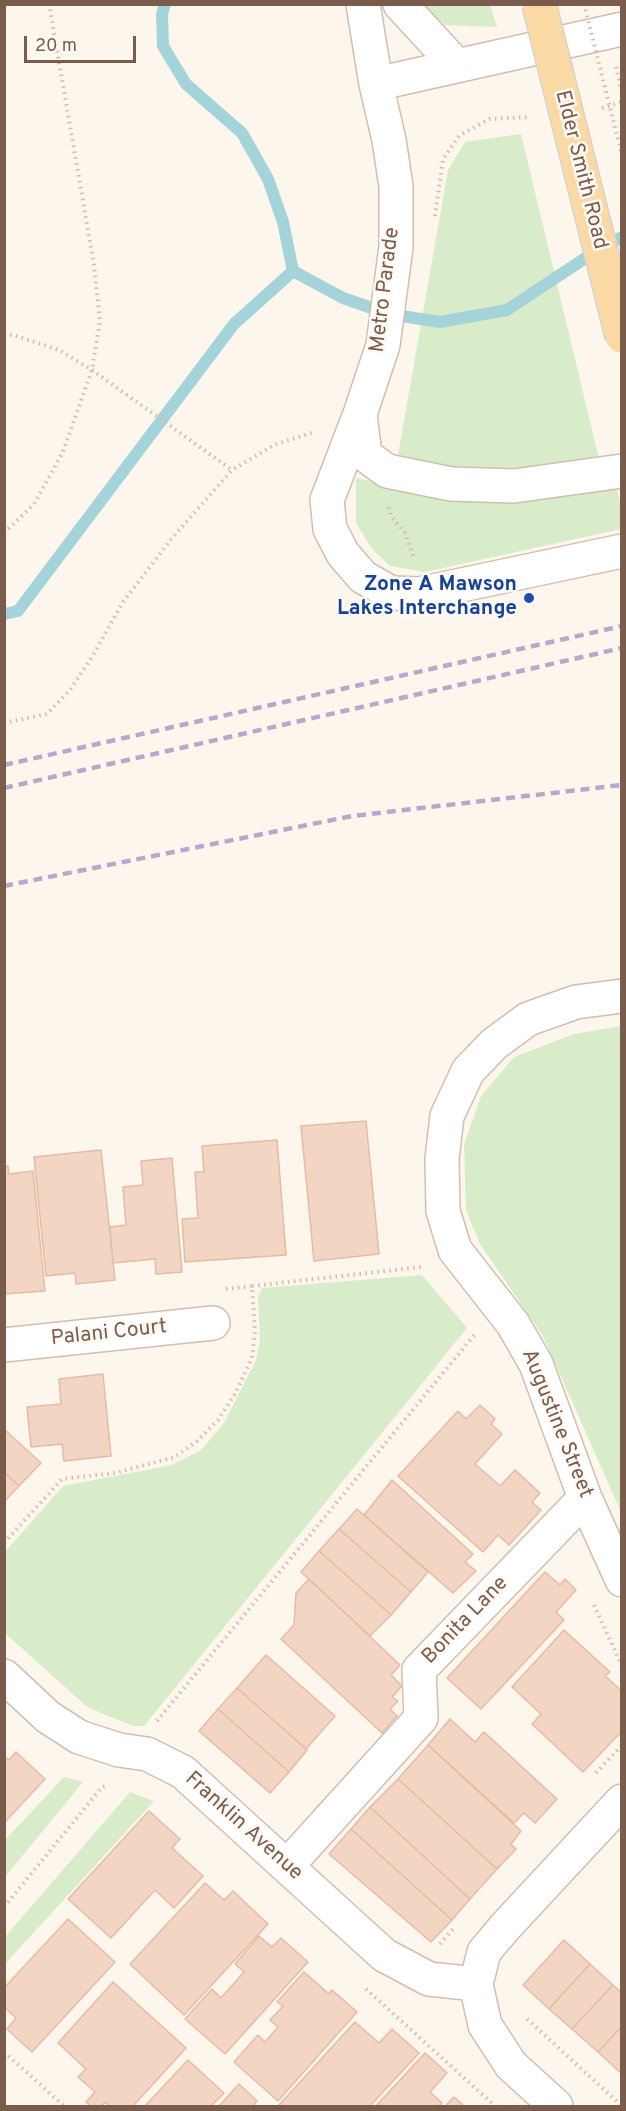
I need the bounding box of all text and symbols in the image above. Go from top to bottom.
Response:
scale bar [27,24,140,62]
text: 20 m [35,35,77,58]
street label: Elder Smith Road [548,88,612,252]
street label: Metro Parade [366,226,406,354]
place label: Zone A Mawson Lakes Interchange [337,573,517,623]
marker: Zone A Mawson Lakes Interchange [522,591,536,605]
street label: Palani Court [50,1315,168,1353]
street label: Augustine Street [515,1346,597,1502]
street label: Bonita Lane [418,1572,514,1670]
street label: Franklin Avenue [179,1767,307,1887]

